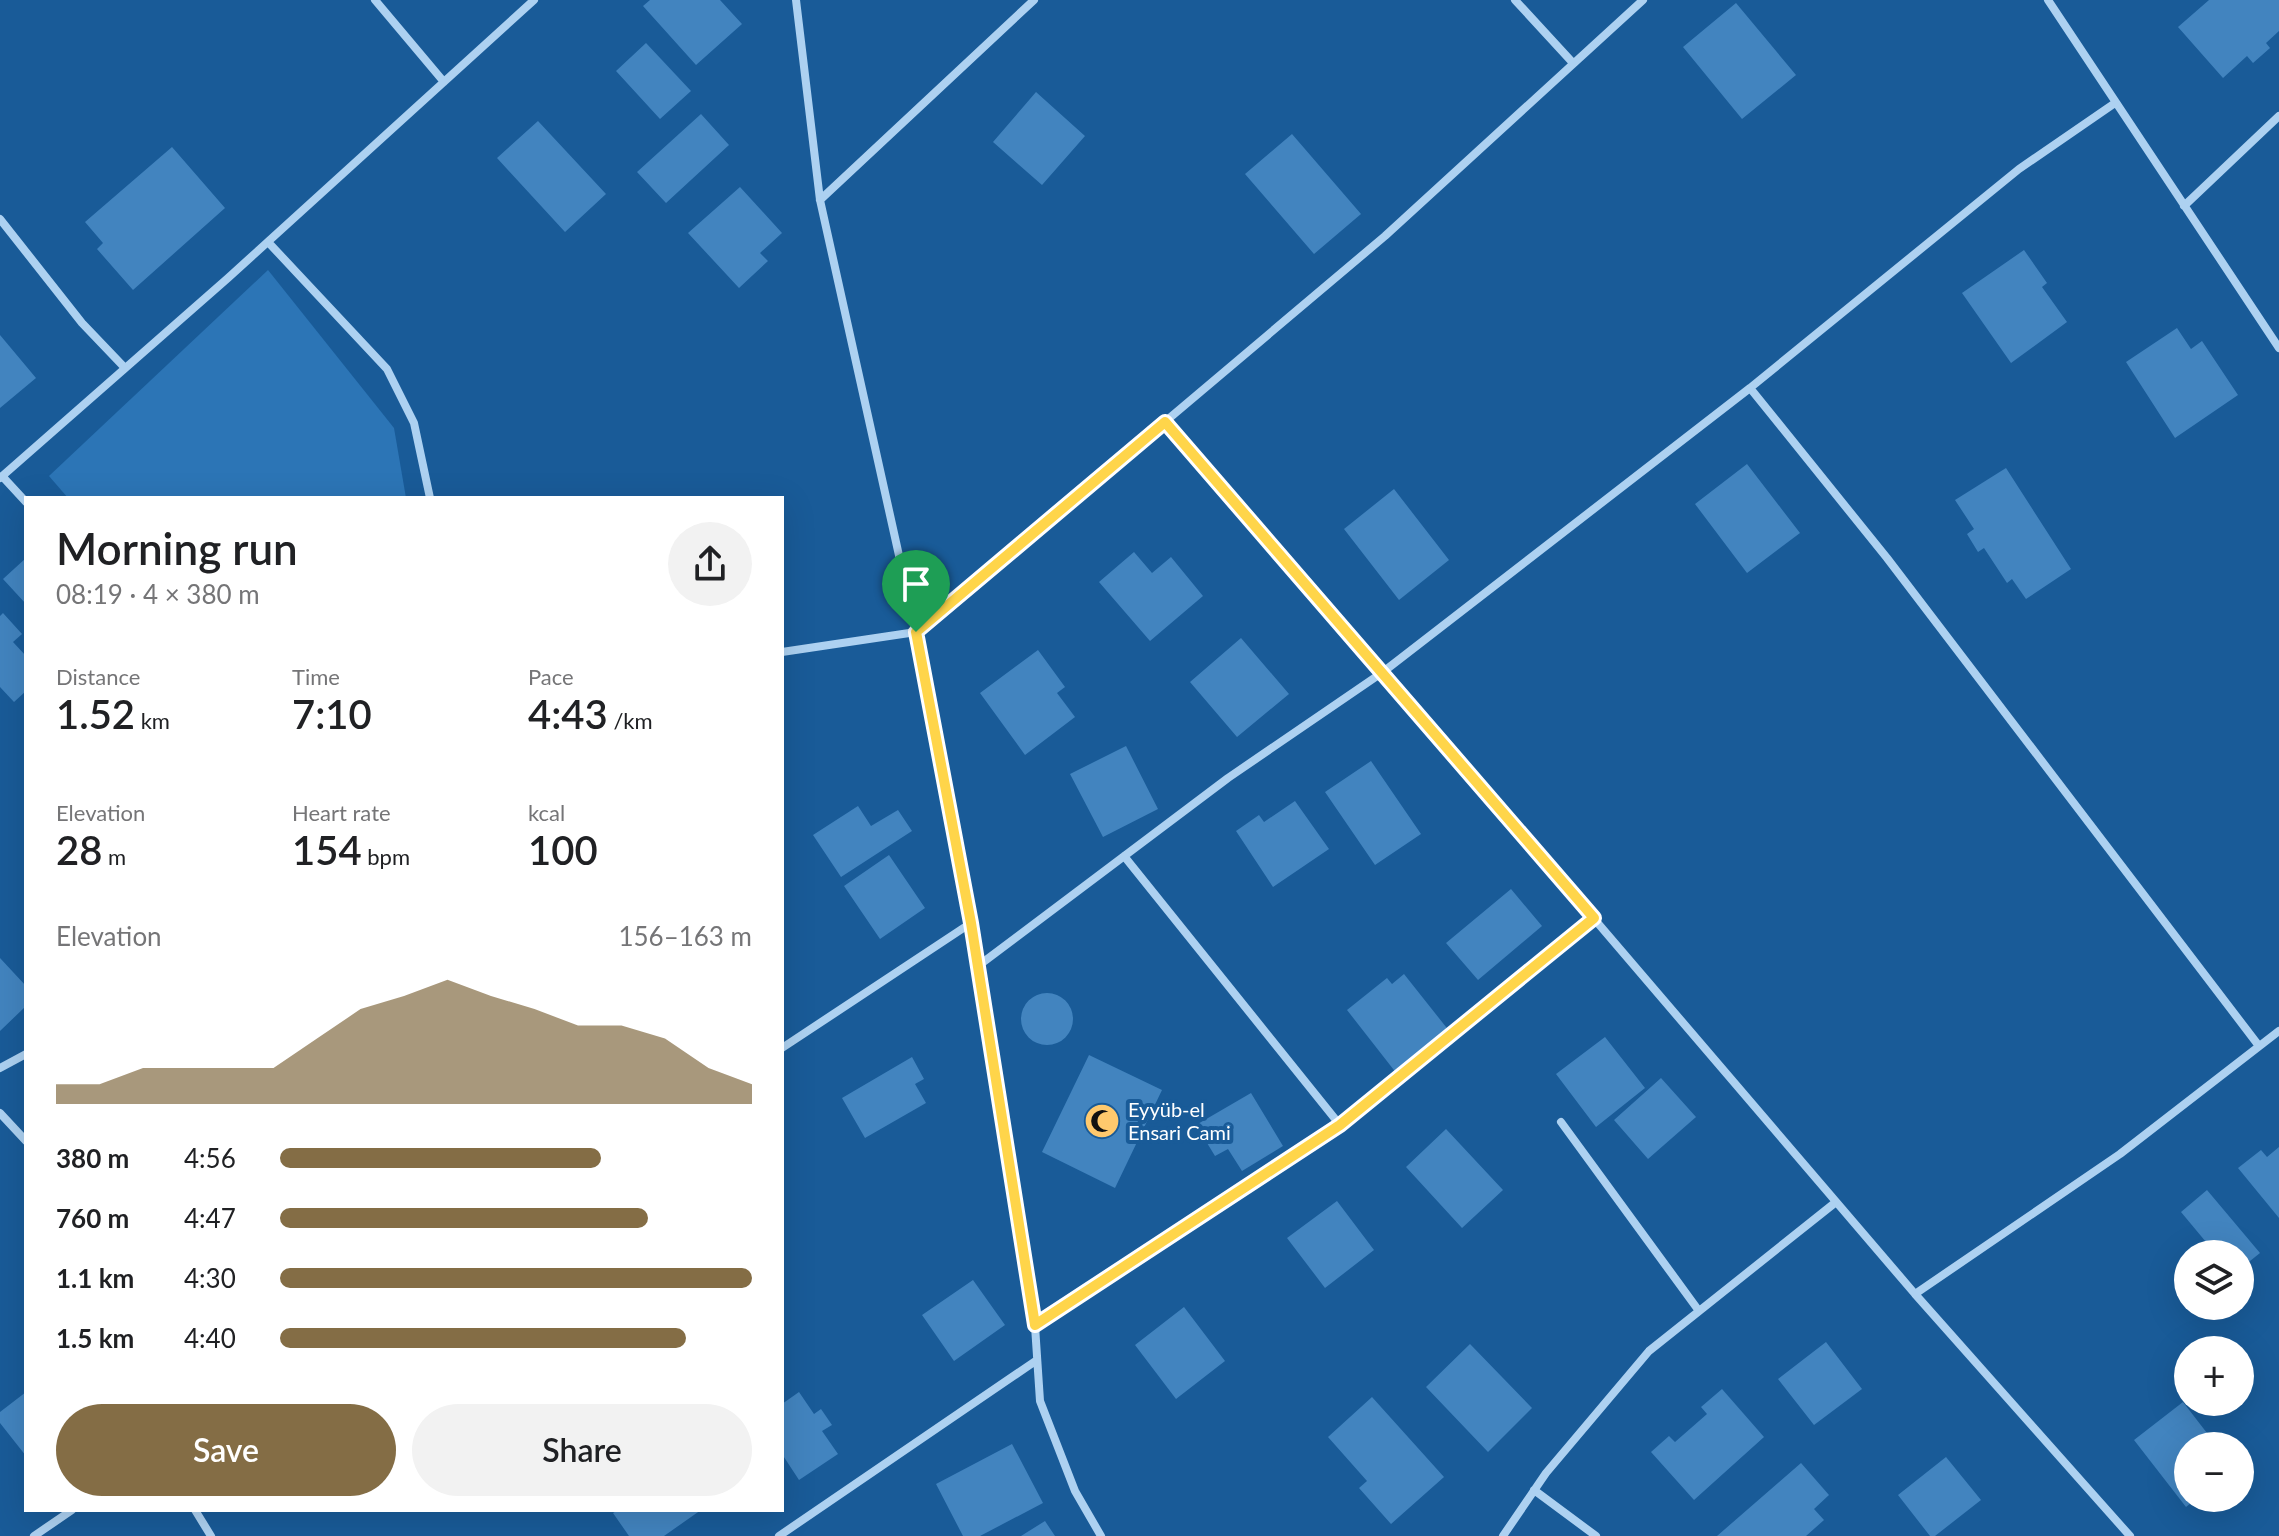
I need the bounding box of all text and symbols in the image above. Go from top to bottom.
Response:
text: Morning run [56,522,298,574]
button: share [668,522,752,606]
pin [882,550,950,632]
icon: arrive [894,562,938,606]
text: 08:19 · 4 × 380 m [56,578,260,610]
text: Distance [56,663,140,690]
text: Time [292,663,340,690]
text: Pace [528,663,574,690]
text: 1.52 [56,690,135,738]
text: 7:10 [292,690,372,738]
text: 4:43 [528,690,608,738]
text: km [135,707,170,734]
text: /km [608,707,653,734]
text: Elevation [56,799,145,826]
text: Heart rate [292,799,391,826]
text: kcal [528,799,565,826]
text: 28 [56,826,102,874]
text: 154 [292,826,362,874]
text: 100 [528,826,598,874]
text: m [102,843,126,870]
text: bpm [362,843,410,870]
text: Elevation [56,920,162,952]
text: 156–163 m [618,920,752,952]
place label: Eyyüb-el Ensari Cami [1128,1097,1231,1144]
mosque icon: Eyyüb-el Ensari Cami [1083,1102,1121,1140]
text: 380 m [56,1142,129,1174]
text: 4:56 [184,1142,236,1174]
text: 760 m [56,1202,129,1234]
text: 4:47 [184,1202,236,1234]
map controls [2174,1240,2254,1512]
button: layers [2174,1240,2254,1320]
text: 1.1 km [56,1262,134,1294]
text: 4:30 [184,1262,236,1294]
text: 1.5 km [56,1322,134,1354]
text: 4:40 [184,1322,236,1354]
button: + [2174,1336,2254,1416]
button: Save [56,1404,396,1496]
button: Share [412,1404,752,1496]
button: − [2174,1432,2254,1512]

